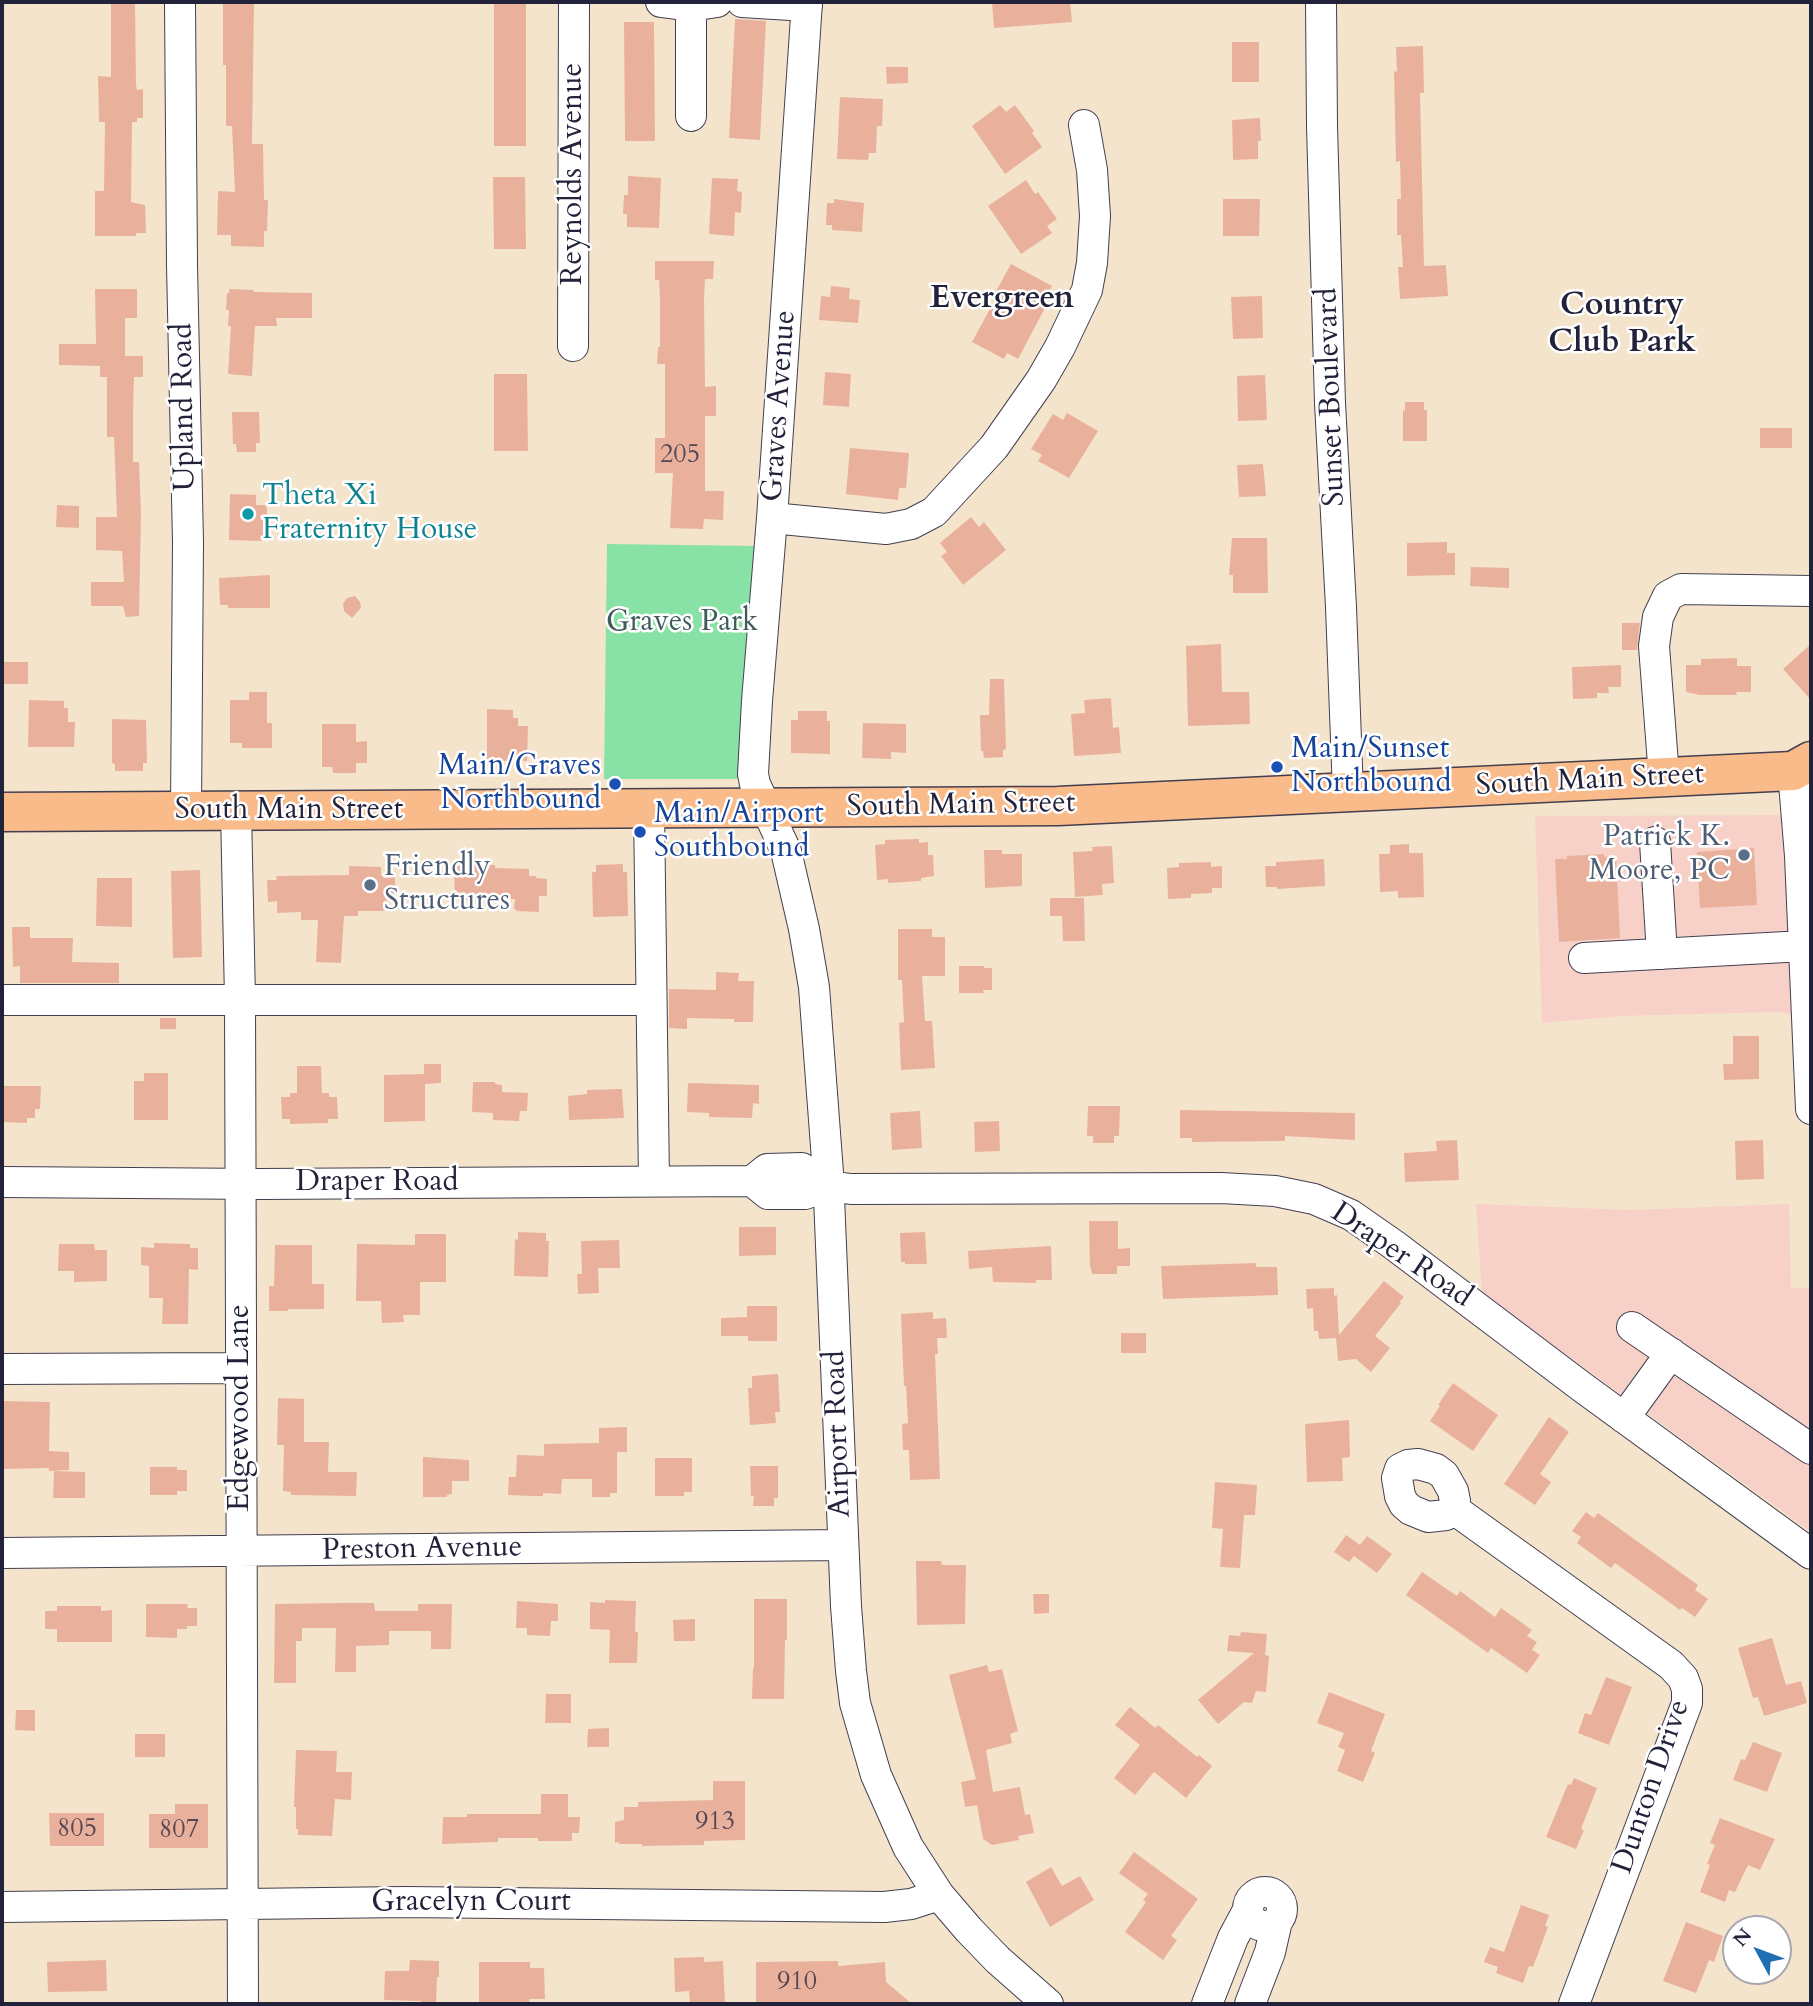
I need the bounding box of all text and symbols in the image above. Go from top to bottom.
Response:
street label: Reynolds Avenue [556,63,592,285]
district label: Evergreen [930,281,1074,319]
street label: Sunset Boulevard [1310,287,1354,507]
district label: Country Club Park [1548,288,1696,363]
street label: Graves Avenue [755,309,805,503]
street label: Upland Road [166,323,204,491]
house number: 205 [660,440,700,472]
place label: Theta Xi Fraternity House [262,479,477,550]
marker: Theta Xi Fraternity House [240,506,256,522]
park label: Graves Park [606,605,758,641]
place label: Main/Sunset Northbound [1291,732,1451,802]
place label: Main/Graves Northbound [438,749,601,820]
street label: South Main Street [1475,757,1705,805]
marker: Main/Sunset Northbound [1269,759,1285,775]
marker: Main/Graves Northbound [607,776,623,792]
street label: South Main Street [846,786,1076,826]
street label: South Main Street [175,793,403,829]
place label: Main/Airport Southbound [654,797,824,868]
place label: Patrick K. Moore, PC [1588,820,1730,890]
marker: Main/Airport Southbound [632,824,648,840]
marker: Patrick K. Moore, PC [1736,847,1752,863]
place label: Friendly Structures [384,850,510,920]
marker: Friendly Structures [362,877,378,893]
street label: Draper Road [296,1165,458,1201]
street label: Draper Road [1323,1196,1479,1316]
street label: Edgewood Lane [223,1304,259,1512]
street label: Airport Road [818,1350,860,1518]
street label: Preston Avenue [321,1530,523,1570]
street label: Dunton Drive [1605,1695,1699,1879]
house number: 913 [695,1807,735,1839]
house number: 805 [57,1814,97,1846]
house number: 807 [159,1815,199,1847]
street label: Gracelyn Court [371,1885,571,1921]
north arrow [1722,1915,1792,1985]
text: N [1727,1923,1758,1952]
house number: 910 [777,1967,817,1999]

